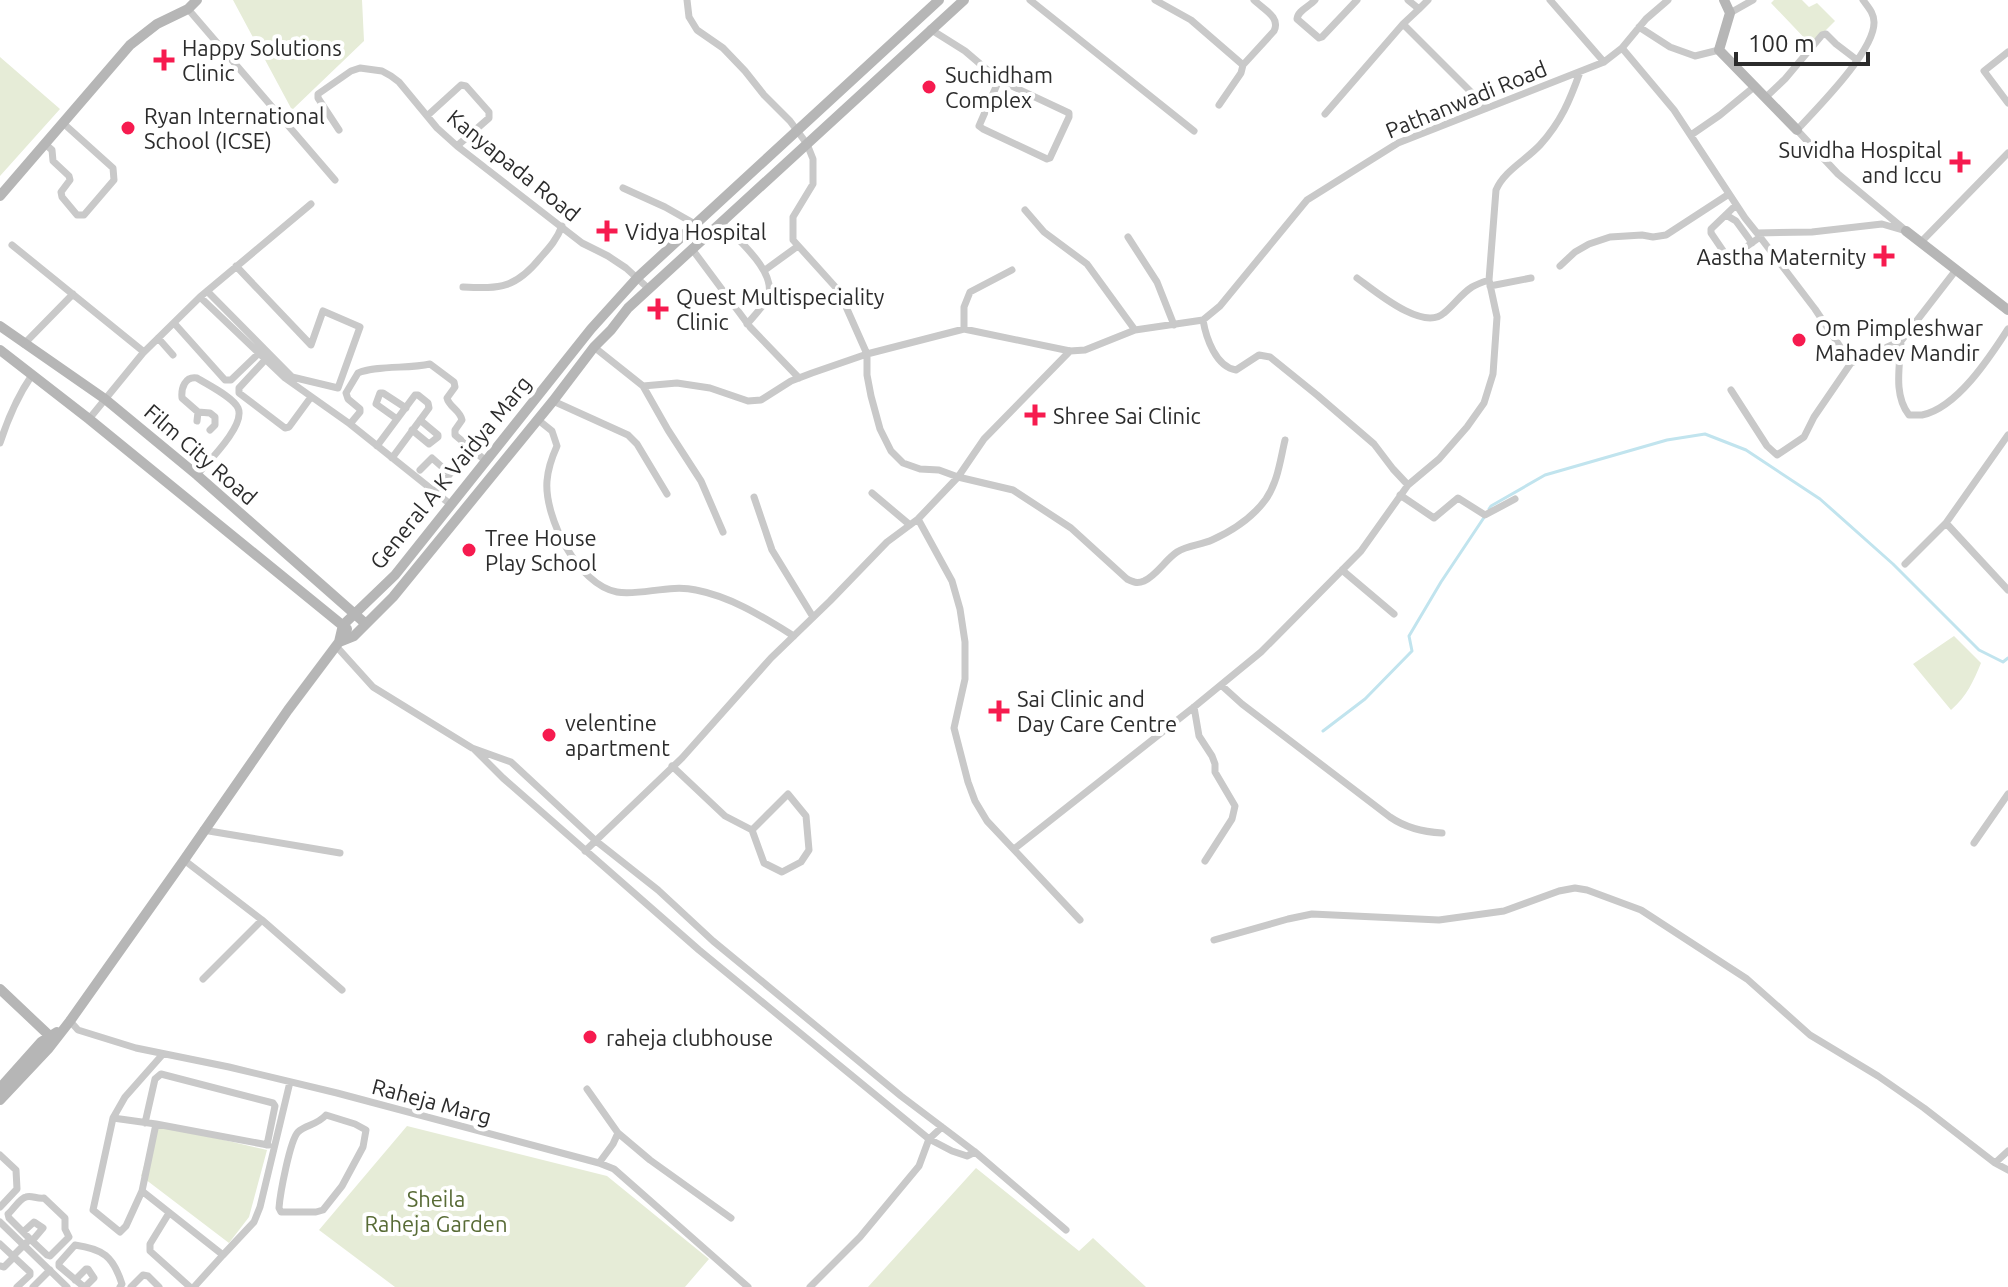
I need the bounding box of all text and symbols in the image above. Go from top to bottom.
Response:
scale bar [1736,16,1868,66]
text: 100 m [1748,30,1815,57]
place label: Happy Solutions Clinic [182,35,342,85]
marker: Happy Solutions Clinic [153,49,175,71]
street label: Pathanwadi Road [1382,55,1550,143]
place label: Suchidham Complex [945,62,1053,112]
marker: Suchidham Complex [920,78,938,96]
place label: Ryan International School (ICSE) [144,103,325,154]
street label: Kanyapada Road [443,104,585,226]
marker: Ryan International School (ICSE) [119,119,137,137]
place label: Suvidha Hospital and Iccu [1778,137,1942,187]
marker: Suvidha Hospital and Iccu [1949,151,1971,173]
place label: Vidya Hospital [625,219,767,244]
marker: Vidya Hospital [596,220,618,242]
place label: Aastha Maternity [1697,244,1866,269]
marker: Aastha Maternity [1873,245,1895,267]
place label: Quest Multispeciality Clinic [676,284,885,334]
marker: Quest Multispeciality Clinic [647,298,669,320]
place label: Om Pimpleshwar Mahadev Mandir [1815,315,1984,365]
marker: Om Pimpleshwar Mahadev Mandir [1790,331,1808,349]
street label: General A K Vaidya Marg [364,370,536,574]
street label: Film City Road [140,398,262,510]
place label: Shree Sai Clinic [1053,403,1201,428]
marker: Shree Sai Clinic [1024,404,1046,426]
place label: Tree House Play School [485,525,597,575]
marker: Tree House Play School [460,541,478,559]
place label: Sai Clinic and Day Care Centre [1017,686,1177,736]
marker: Sai Clinic and Day Care Centre [988,700,1010,722]
place label: velentine apartment [565,710,670,760]
marker: velentine apartment [540,726,558,744]
place label: raheja clubhouse [606,1025,773,1050]
marker: raheja clubhouse [581,1028,599,1046]
street label: Raheja Marg [369,1073,495,1129]
park label: Sheila Raheja Garden [364,1186,508,1236]

